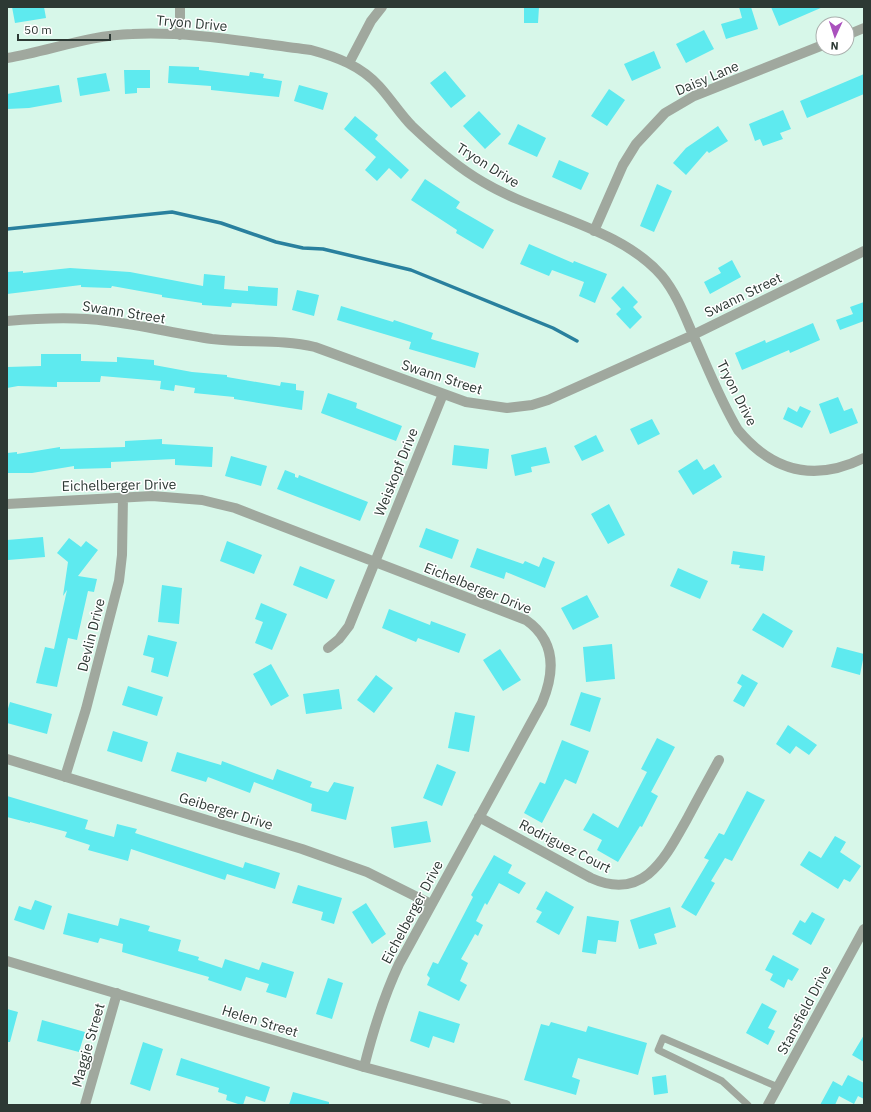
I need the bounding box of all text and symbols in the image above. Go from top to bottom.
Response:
street label: Tryon Drive [156,11,229,35]
scale bar [18,16,110,42]
north arrow [815,16,855,56]
text: 50 m [24,22,52,37]
text: N [830,39,839,53]
street label: Daisy Lane [672,56,742,99]
street label: Tryon Drive [453,139,523,192]
street label: Swann Street [701,268,785,321]
street label: Swann Street [81,297,167,327]
street label: Swann Street [399,355,485,399]
street label: Tryon Drive [713,357,761,429]
street label: Weiskopf Drive [370,425,422,519]
street label: Eichelberger Drive [62,475,177,495]
street label: Eichelberger Drive [421,558,535,618]
street label: Devlin Drive [73,596,109,674]
street label: Geiberger Drive [177,788,276,834]
street label: Rodriguez Court [516,815,614,877]
street label: Eichelberger Drive [377,857,447,967]
street label: Stansfield Drive [773,962,835,1058]
street label: Maggie Street [67,1001,109,1089]
street label: Helen Street [220,1001,300,1041]

